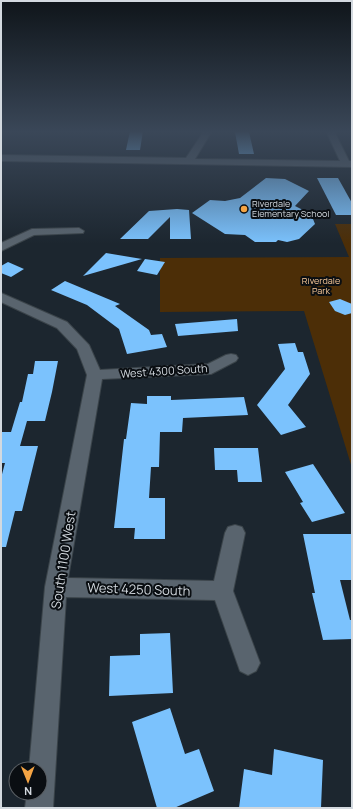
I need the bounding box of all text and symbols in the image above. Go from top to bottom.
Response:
place label: Riverdale Elementary School [252,197,329,220]
marker: Riverdale Elementary School [239,204,249,214]
park label: Riverdale Park [302,274,340,297]
street label: West 4300 South [120,360,208,381]
street label: South 1100 West [46,510,80,610]
street label: West 4250 South [87,578,191,600]
north arrow [8,761,48,801]
text: N [24,784,32,799]

